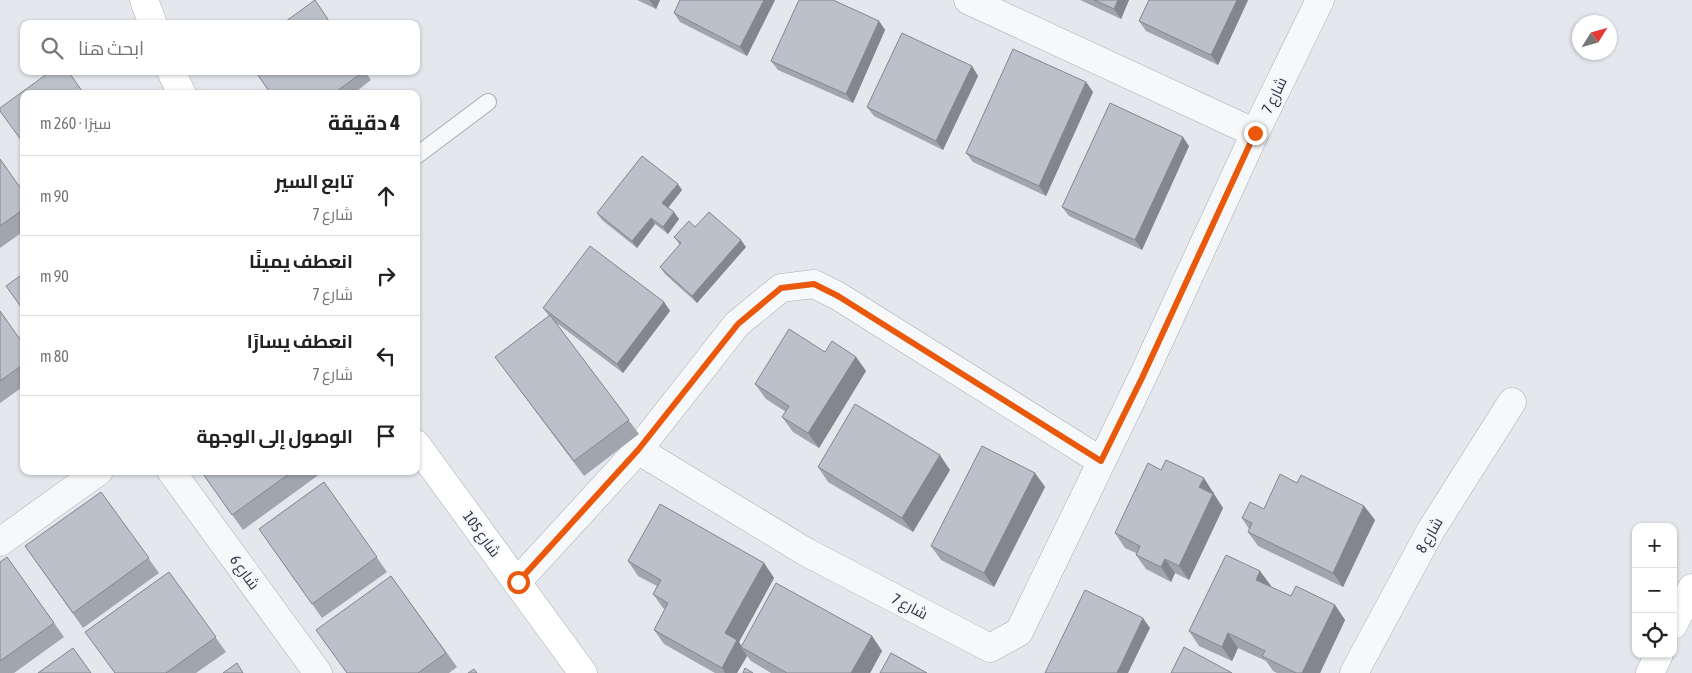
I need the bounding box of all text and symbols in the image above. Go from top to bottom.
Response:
north arrow [1572,15,1617,60]
search box [20,20,420,75]
icon: search [38,34,66,62]
text: ابحث هنا [78,37,144,59]
street label: شارع 7 [1258,74,1293,117]
text: 4 دقيقة [328,110,400,134]
text: سيرًا · 260 m [40,114,111,132]
route end [1244,122,1267,145]
text: تابع السير [275,170,353,192]
icon: ahead [372,182,400,210]
text: 90 m [40,187,69,205]
text: شارع 7 [312,205,353,223]
text: انعطف يمينًا [249,250,353,272]
icon: right [372,262,400,290]
text: 90 m [40,267,69,285]
text: شارع 7 [312,285,353,303]
text: انعطف يسارًا [247,330,353,352]
icon: left [372,342,400,370]
text: 80 m [40,347,69,365]
text: شارع 7 [312,365,353,383]
icon: arrive [372,422,400,450]
text: الوصول إلى الوجهة [196,425,353,447]
street label: شارع 105 [457,508,504,562]
street label: شارع 8 [1412,514,1449,557]
map controls [1632,523,1677,658]
button: + [1632,523,1677,568]
street label: شارع 6 [224,552,263,594]
button: − [1632,568,1677,613]
route start [507,571,530,594]
street label: شارع 7 [888,590,931,625]
button: locate [1632,613,1677,658]

